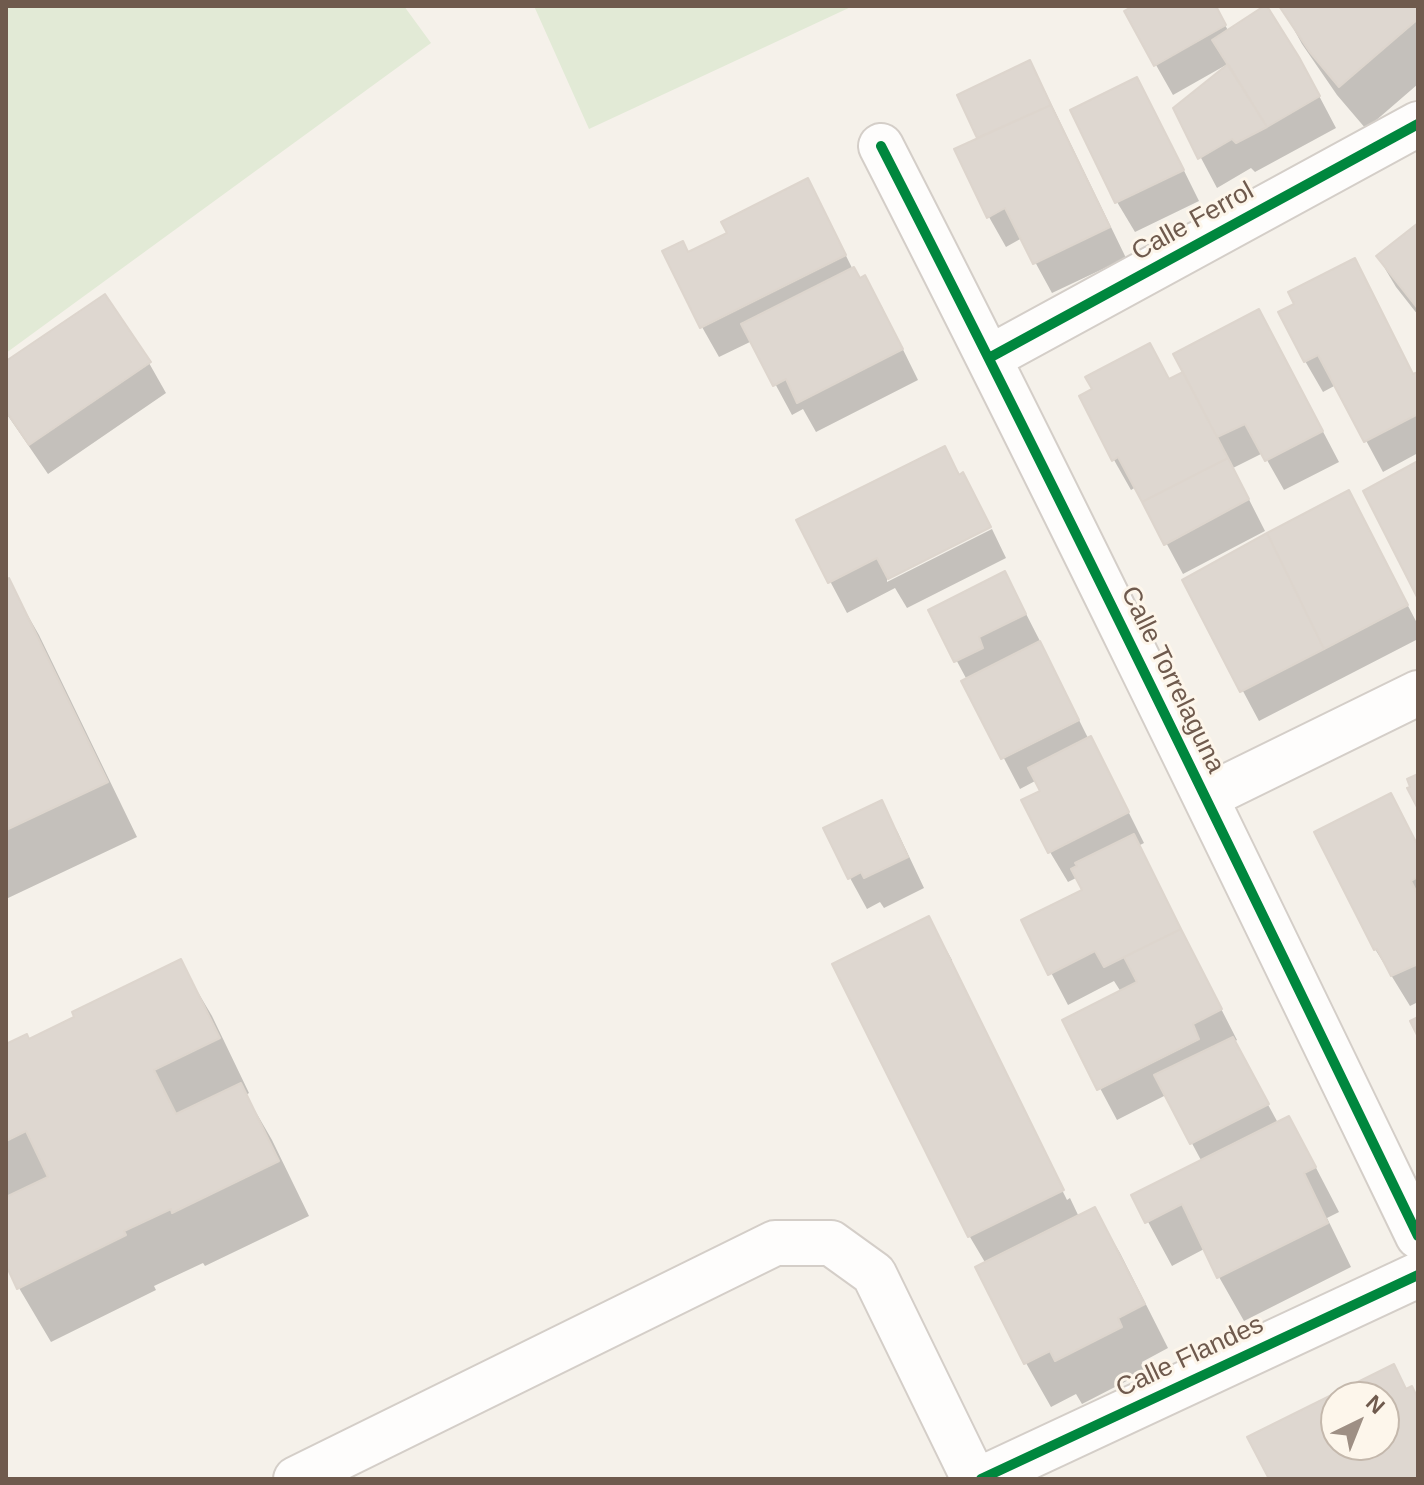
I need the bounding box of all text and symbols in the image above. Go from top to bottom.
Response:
street label: Calle Ferrol [1127,176,1259,268]
street label: Calle Torrelaguna [1113,582,1231,778]
street label: Calle Flandes [1111,1309,1269,1405]
north arrow [1320,1381,1400,1461]
text: N [1361,1390,1390,1419]

